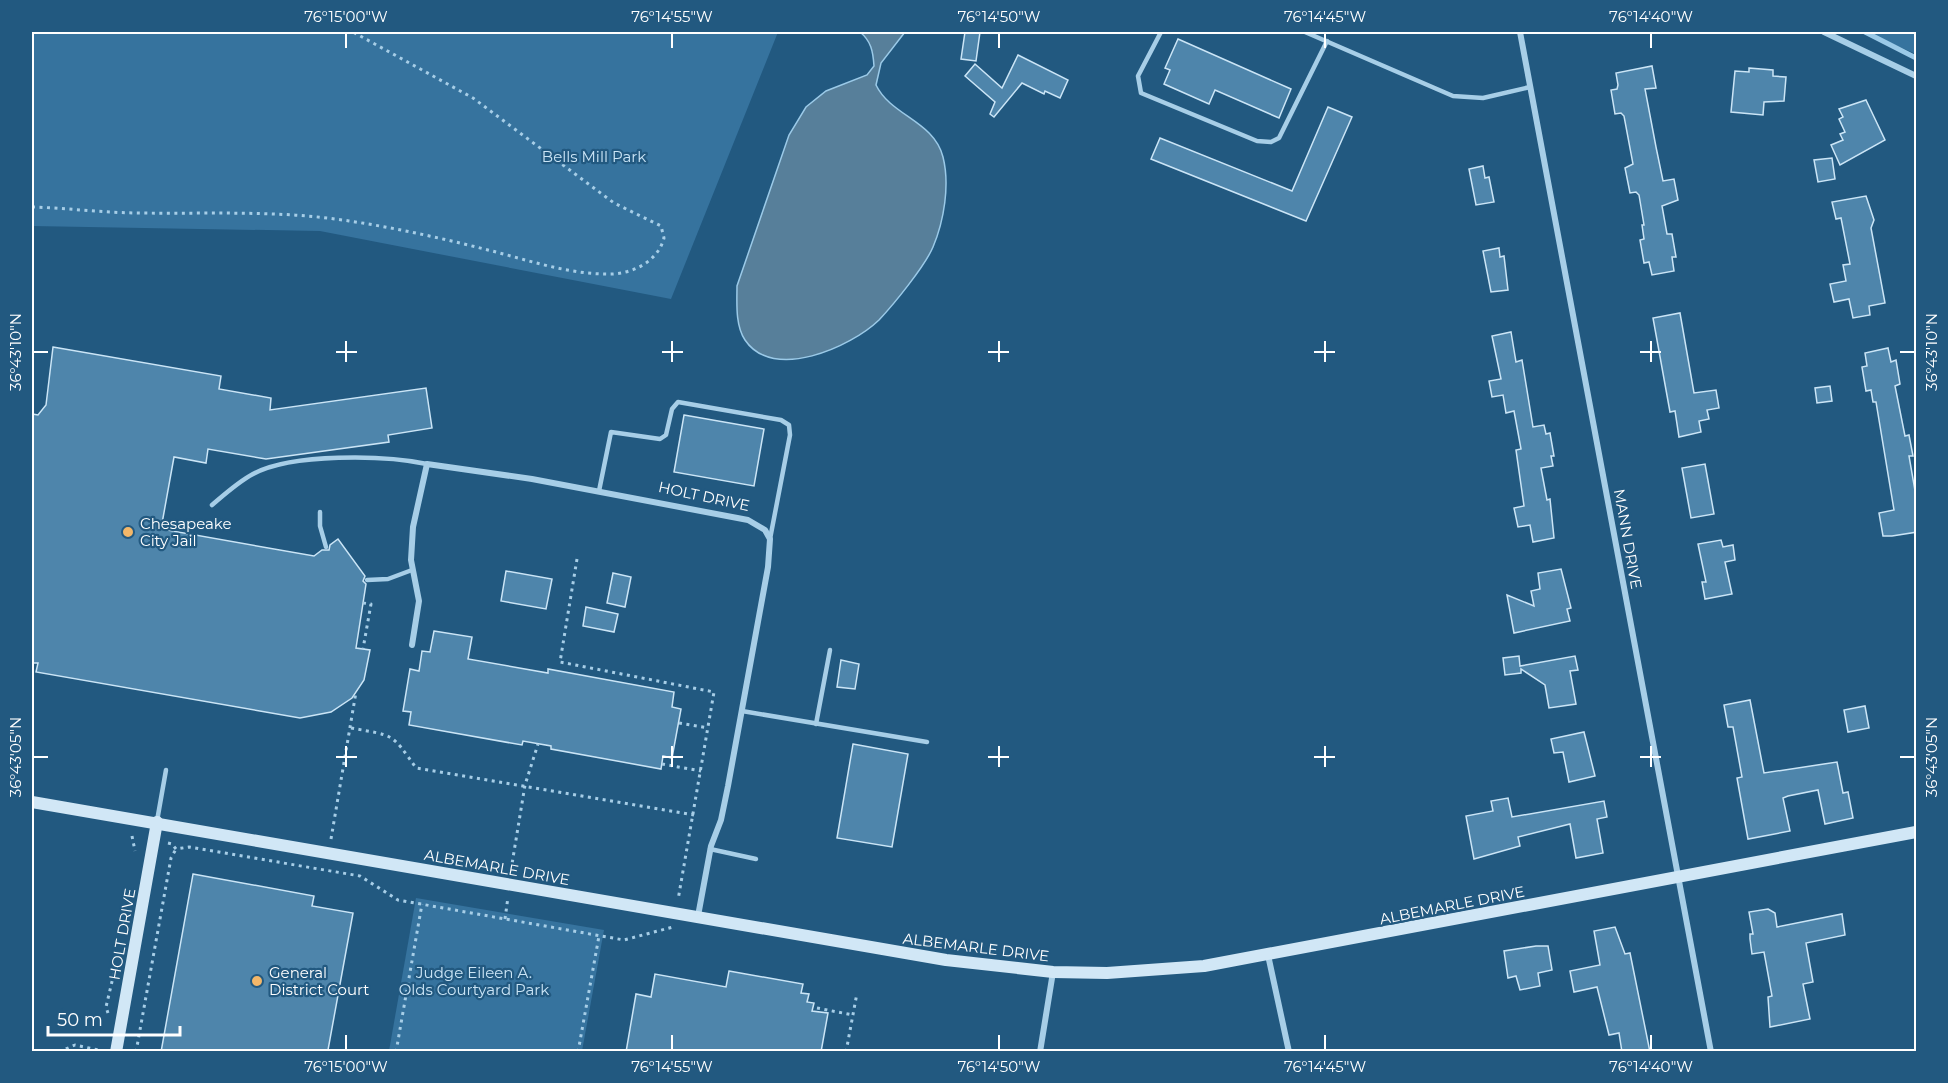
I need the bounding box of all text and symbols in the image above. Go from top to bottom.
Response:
text: 76°15'00"W [304,7,388,26]
text: 76°14'55"W [631,7,713,26]
text: 76°14'50"W [957,7,1041,26]
text: 76°14'45"W [1284,7,1366,26]
text: 76°14'40"W [1609,7,1693,26]
park label: Bells Mill Park [542,147,646,166]
text: 36°43'10"N [6,313,25,391]
text: 36°43'10"N [1922,313,1941,391]
street label: HOLT DRIVE [657,477,751,515]
street label: MANN DRIVE [1610,488,1646,590]
place label: Chesapeake City Jail [140,514,232,550]
marker: Chesapeake City Jail [121,525,135,539]
text: 36°43'05"N [6,717,25,797]
text: 36°43'05"N [1922,717,1941,797]
street label: ALBEMARLE DRIVE [423,845,571,889]
street label: ALBEMARLE DRIVE [1378,882,1526,928]
street label: HOLT DRIVE [105,887,139,981]
street label: ALBEMARLE DRIVE [902,929,1050,965]
place label: General District Court [269,963,369,999]
park label: Judge Eileen A. Olds Courtyard Park [399,963,549,999]
marker: General District Court [250,974,264,988]
scale bar [48,999,180,1037]
text: 50 m [57,1009,103,1031]
text: 76°15'00"W [304,1057,388,1076]
text: 76°14'55"W [631,1057,713,1076]
text: 76°14'50"W [957,1057,1041,1076]
text: 76°14'45"W [1284,1057,1366,1076]
text: 76°14'40"W [1609,1057,1693,1076]

